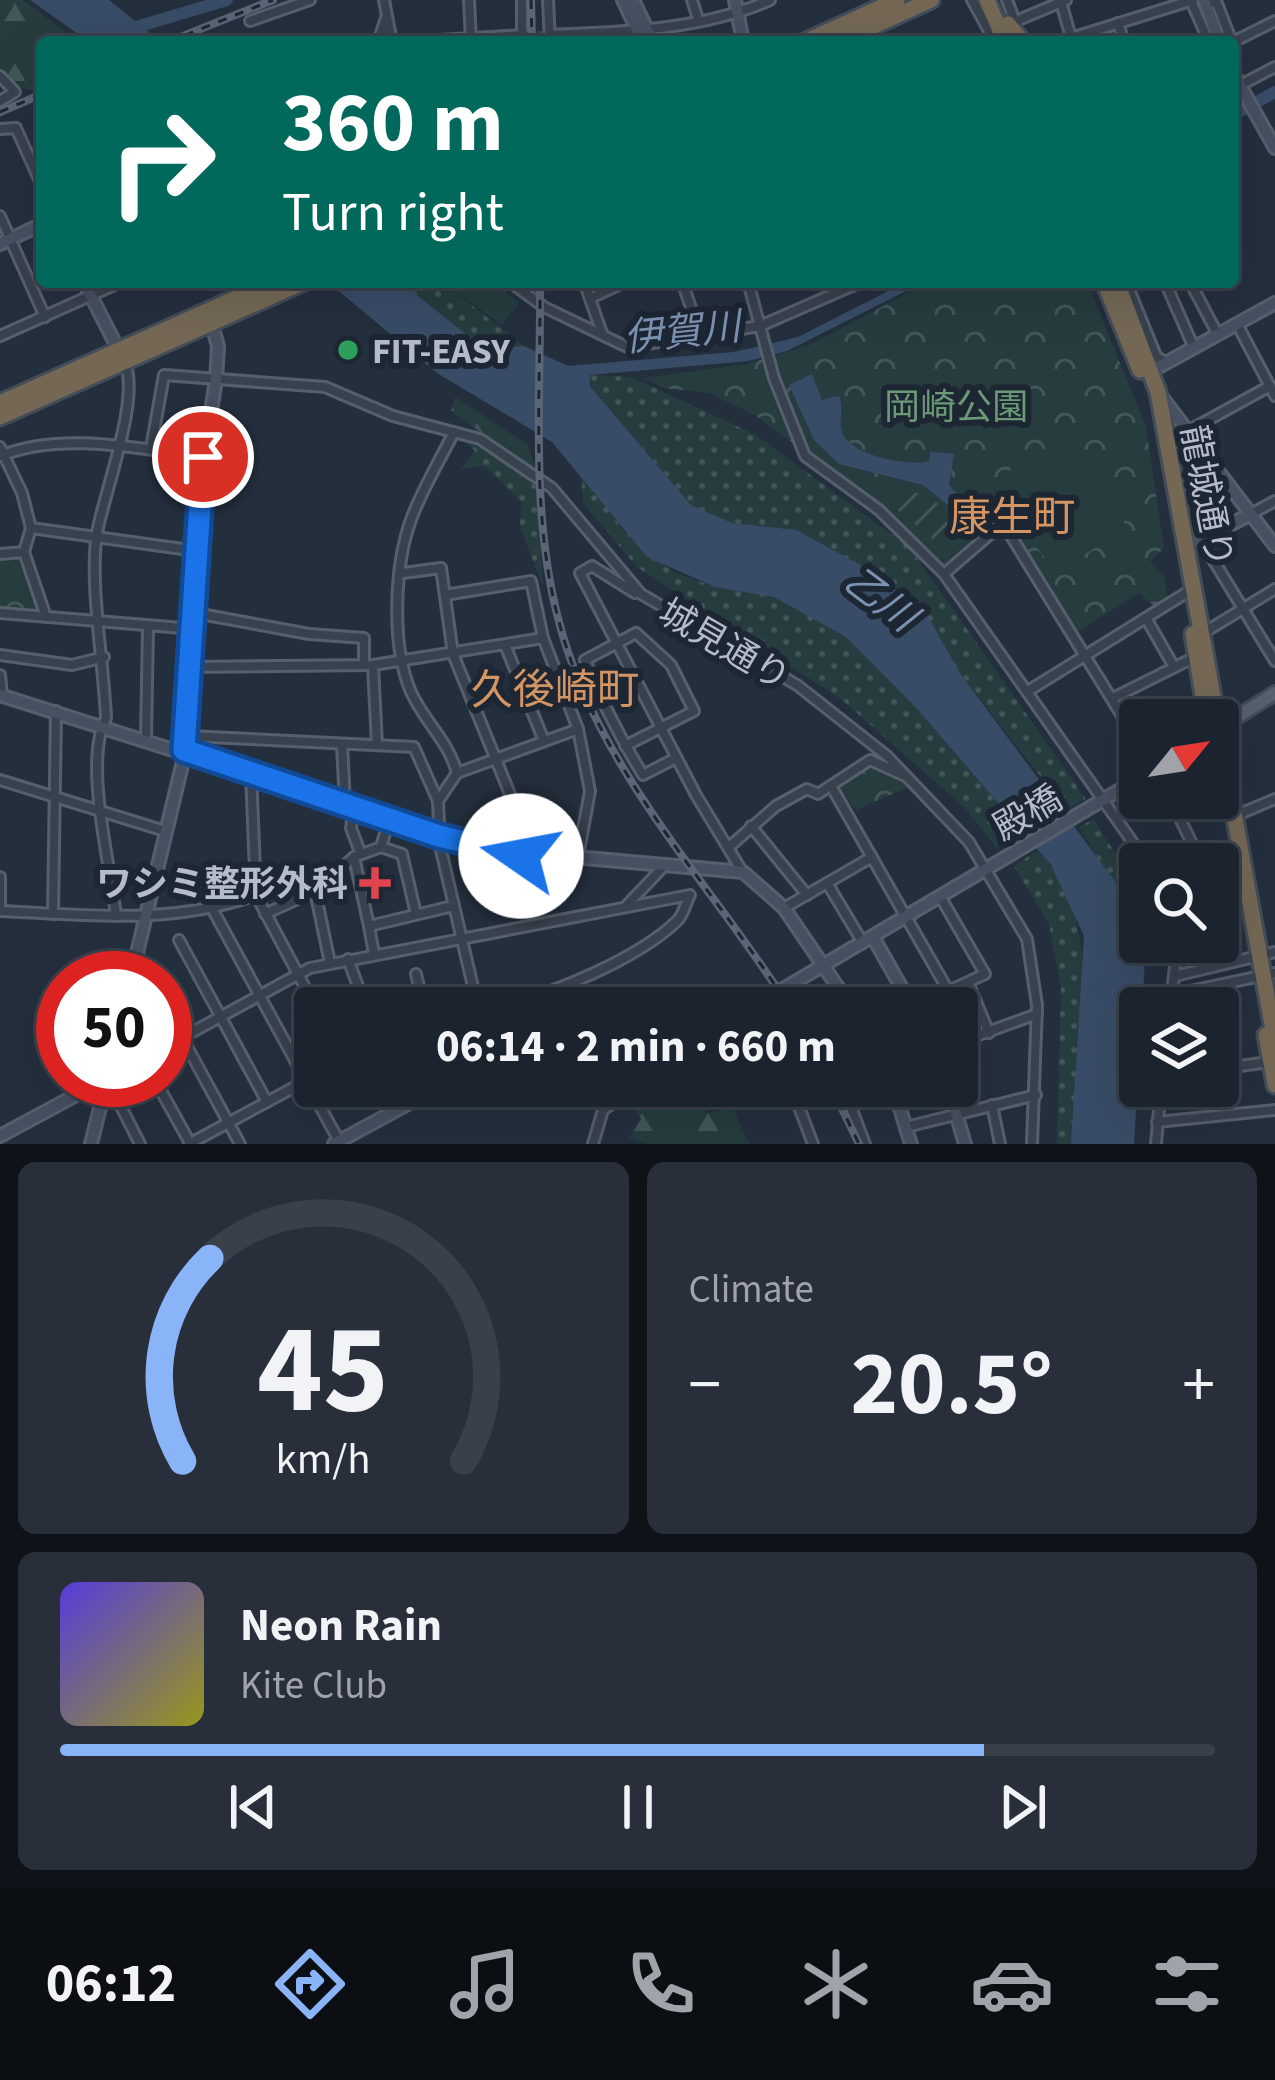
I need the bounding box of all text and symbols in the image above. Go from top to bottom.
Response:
text: 360 m [282,64,504,184]
icon: right [84,84,240,240]
text: Turn right [282,175,504,252]
water label: 伊賀川 [621,299,747,367]
place label: FIT-EASY [372,326,511,377]
marker: FIT-EASY [335,337,361,363]
park label: 岡崎公園 [884,382,1028,433]
pin [152,406,254,508]
street label: 龍城通り [1168,421,1245,572]
icon: arrive [170,424,236,490]
district label: 康生町 [949,488,1075,548]
water label: 乙川 [832,554,931,648]
street label: 城見通り [649,587,799,703]
district label: 久後崎町 [471,661,639,721]
north arrow [1119,699,1239,819]
map controls [1119,699,1239,1107]
street label: 殿橋 [984,773,1072,853]
position arrow [458,793,584,919]
button: search [1119,843,1239,963]
place label: ワシミ整形外科 [96,859,348,910]
marker: ワシミ整形外科 [359,867,391,899]
speed limit sign: 50 [36,951,192,1107]
button: layers [1119,987,1239,1107]
text: 06:14 · 2 min · 660 m [436,1015,836,1079]
text: Climate [689,1262,814,1318]
text: 45 [257,1282,389,1460]
text: 20.5° [851,1321,1053,1449]
text: − [689,1338,721,1432]
text: + [1182,1338,1215,1432]
text: km/h [276,1429,371,1490]
text: Neon Rain [240,1594,442,1658]
text: Kite Club [240,1658,387,1714]
icon: previous [220,1774,286,1840]
icon: pause [605,1774,671,1840]
icon: next [990,1774,1056,1840]
icon: directions [268,1942,352,2026]
icon: music [443,1942,527,2026]
icon: phone [619,1942,703,2026]
icon: climate [794,1942,878,2026]
icon: car [970,1942,1054,2026]
icon: filters [1145,1942,1229,2026]
text: 06:12 [46,1946,176,2023]

